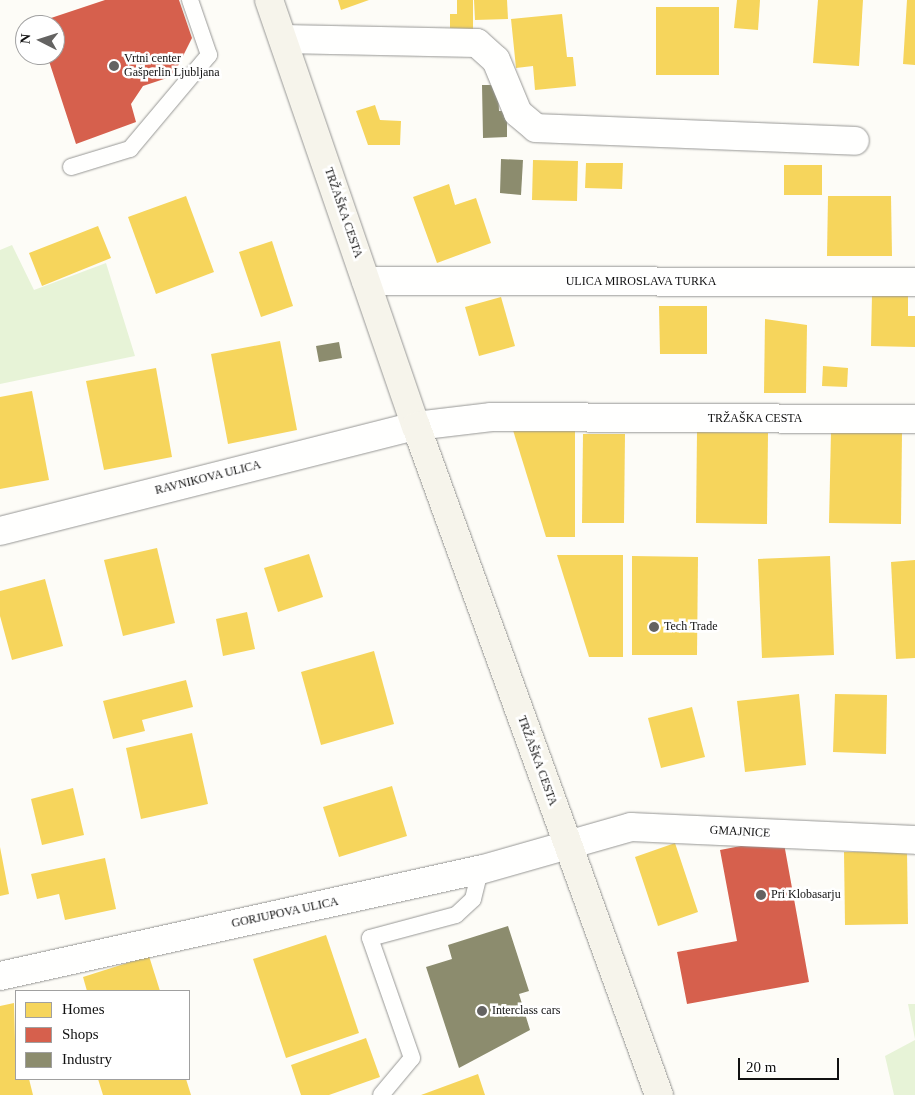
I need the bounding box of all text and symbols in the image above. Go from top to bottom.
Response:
north arrow [15,15,65,65]
text: N [18,33,33,44]
place label: Vrtni center Gašperlin Ljubljana [124,52,220,80]
marker: Vrtni center Gašperlin Ljubljana [108,60,120,72]
street label: TRŽAŠKA CESTA [321,166,365,260]
street label: ULICA MIROSLAVA TURKA [565,275,717,289]
street label: TRŽAŠKA CESTA [707,412,803,426]
street label: RAVNIKOVA ULICA [153,458,263,498]
place label: Tech Trade [664,620,718,634]
marker: Tech Trade [648,621,660,633]
street label: TRŽAŠKA CESTA [514,714,560,808]
street label: GMAJNICE [709,823,771,841]
place label: Pri Klobasarju [771,888,841,902]
marker: Pri Klobasarju [755,889,767,901]
street label: GORJUPOVA ULICA [230,895,340,931]
legend [15,990,190,1080]
text: Homes [62,1001,105,1017]
place label: Interclass cars [492,1004,560,1018]
marker: Interclass cars [476,1005,488,1017]
text: Shops [62,1026,99,1042]
scale bar [740,1048,841,1080]
text: Industry [62,1051,112,1067]
text: 20 m [746,1059,776,1075]

